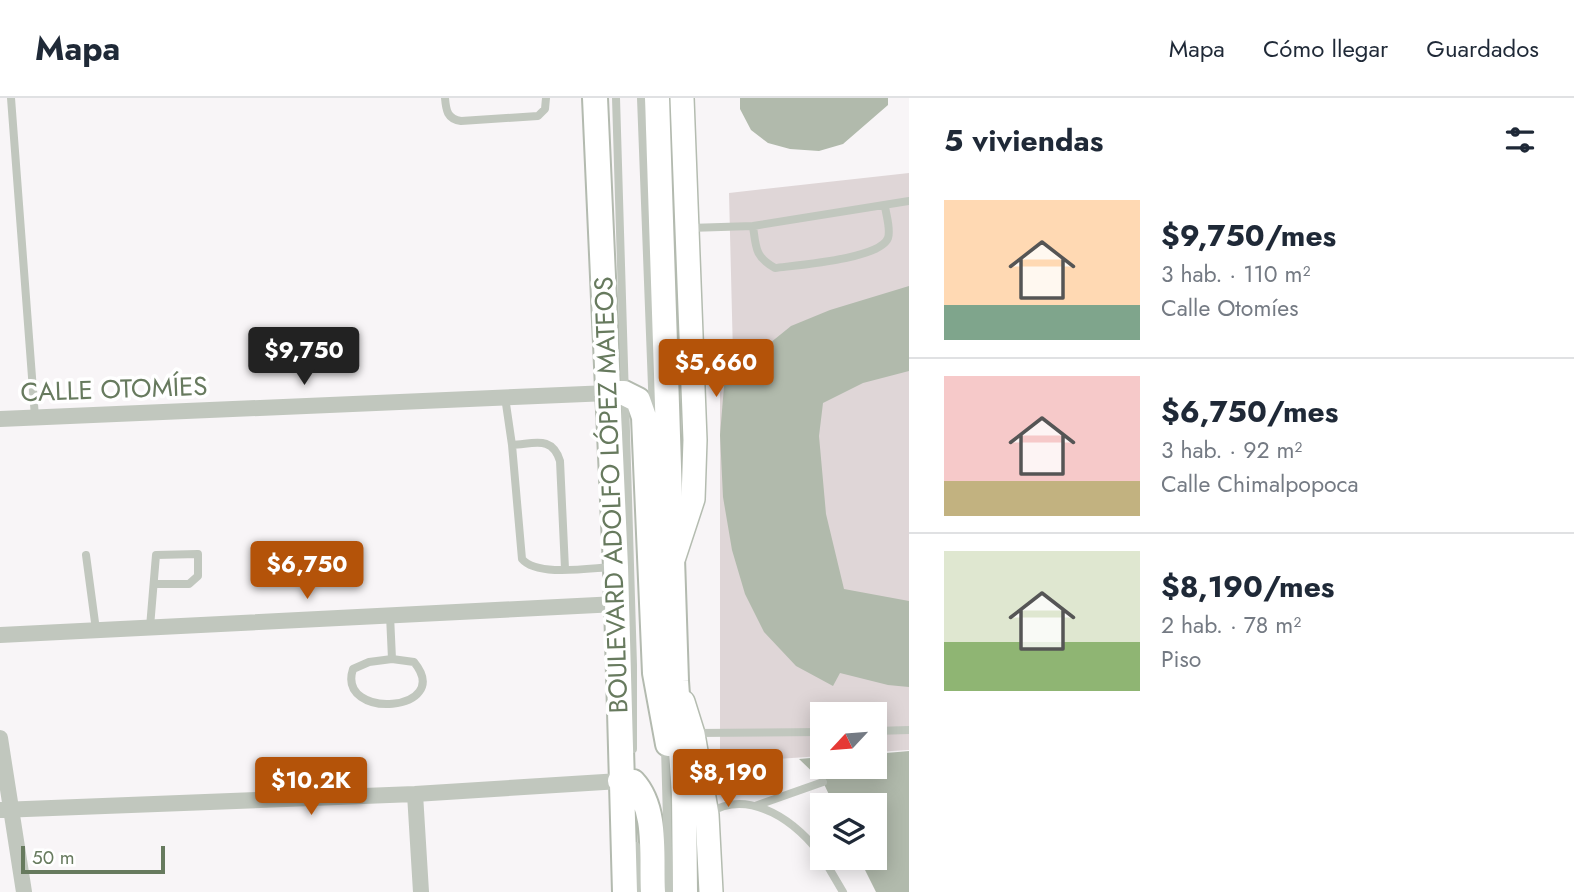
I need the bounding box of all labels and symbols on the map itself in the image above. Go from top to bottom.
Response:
street label: BOULEVARD ADOLFO LÓPEZ MATEOS [584,276,638,714]
pin: $9,750 [247,328,361,387]
pin: $5,660 [659,340,773,399]
street label: CALLE OTOMÍES [20,367,208,411]
pin: $6,750 [250,542,364,601]
north arrow [810,702,887,779]
pin: $8,190 [671,750,785,809]
pin: $10.2K [254,758,368,817]
scale bar [21,843,164,875]

